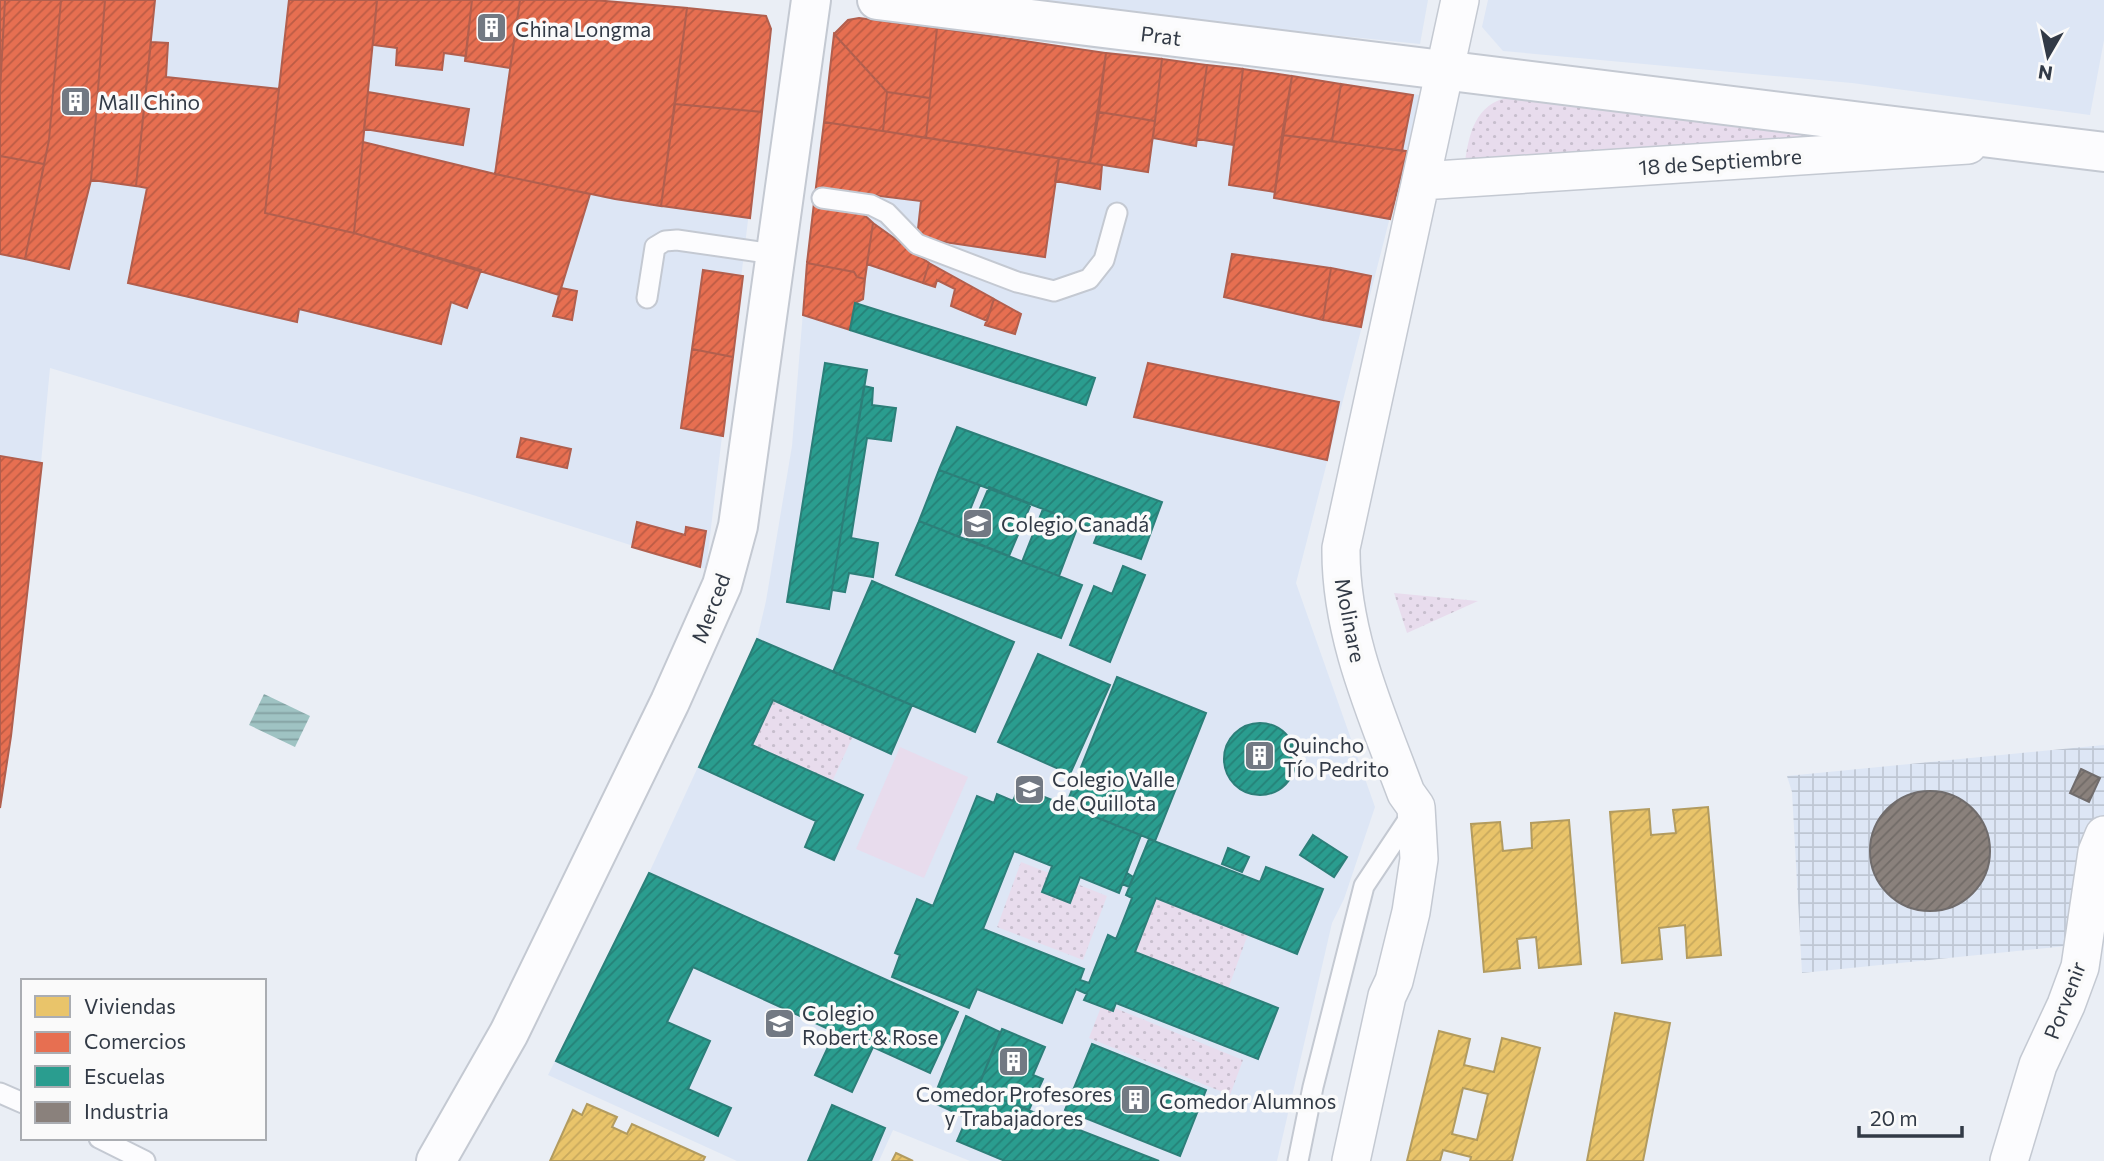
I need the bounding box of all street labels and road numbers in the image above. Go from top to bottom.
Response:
street label: Prat [1139,20,1183,50]
street label: 18 de Septiembre [1638,143,1802,179]
street label: Merced [685,570,735,646]
street label: Molinare [1331,576,1371,664]
street label: Porvenir [2038,958,2090,1042]

